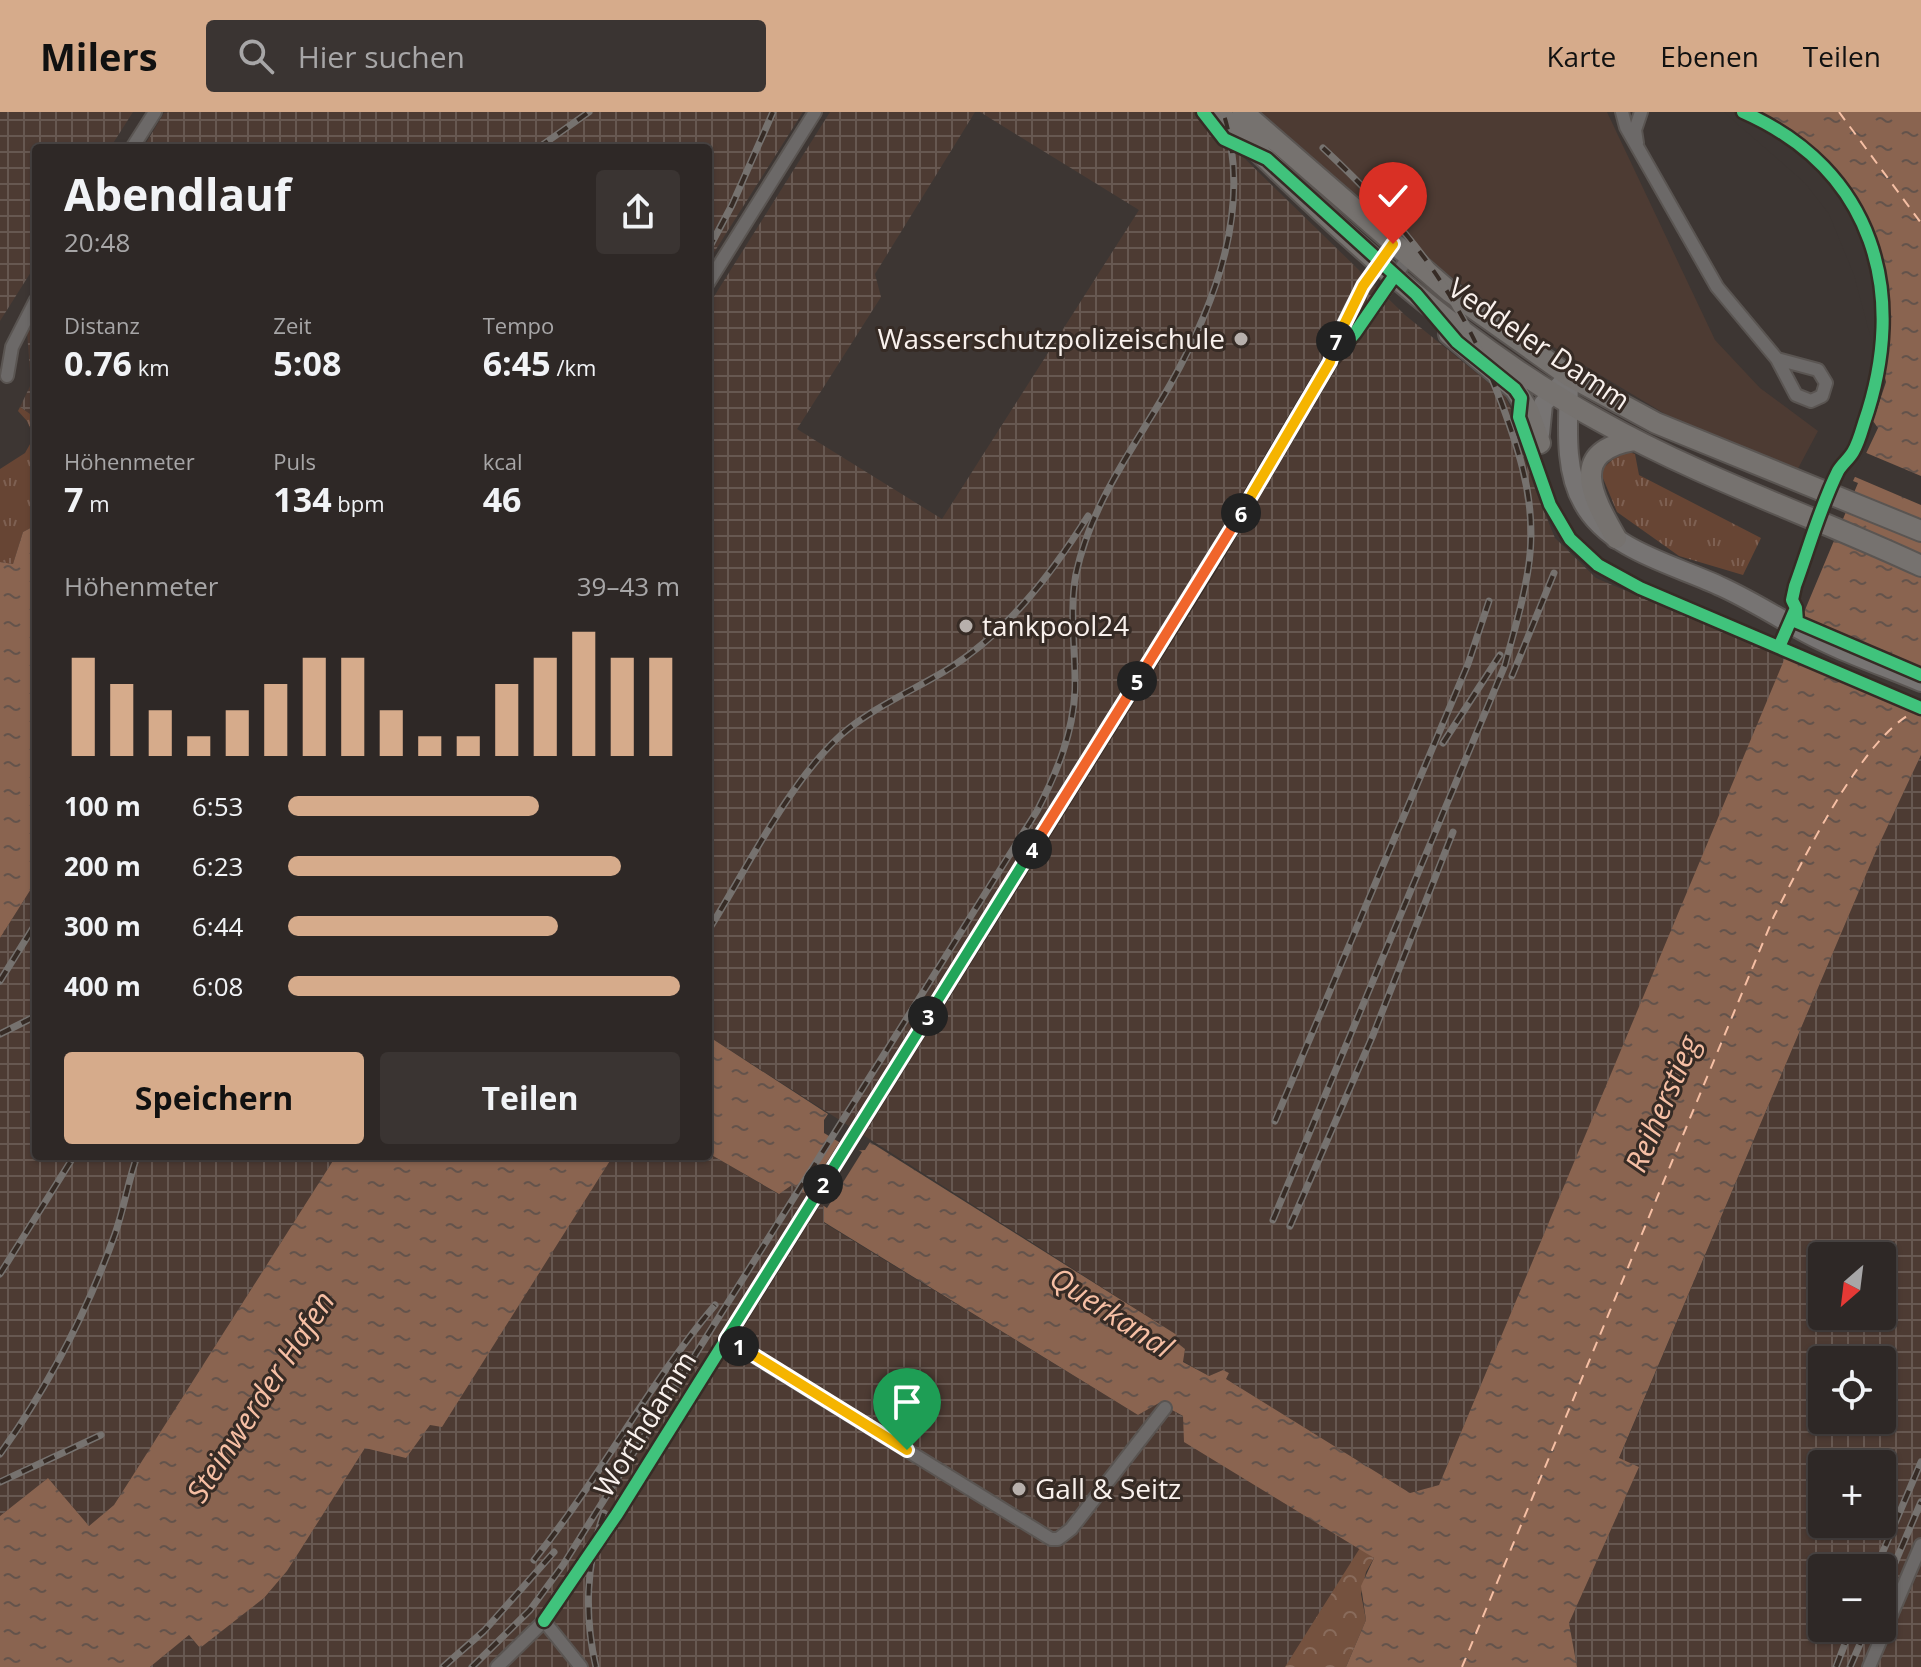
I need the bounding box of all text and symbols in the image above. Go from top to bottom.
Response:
search box [206,20,766,92]
text: Milers [40,30,158,82]
icon: search [234,34,278,78]
text: Hier suchen [298,36,465,77]
text: Karte [1546,37,1616,75]
text: Ebenen [1660,37,1759,75]
text: Teilen [1803,37,1881,75]
pin [1359,162,1427,244]
text: Abendlauf [64,164,291,224]
button: share [596,170,680,254]
icon: check [1371,174,1415,218]
text: 20:48 [64,224,130,260]
street label: Veddeler Damm [1441,268,1638,418]
text: Distanz [64,310,140,340]
text: Zeit [273,310,312,340]
text: Tempo [483,310,554,340]
place label: Wasserschutzpolizeischule [878,319,1225,357]
pin: 7 [1316,321,1356,361]
text: 7 [1330,326,1342,356]
marker: Wasserschutzpolizeischule [1232,330,1250,348]
text: 0.76 [64,340,132,386]
text: 5:08 [273,340,341,386]
text: 6:45 [483,340,551,386]
text: km [132,352,170,382]
text: /km [551,352,596,382]
text: Höhenmeter [64,446,195,476]
text: Puls [273,446,316,476]
text: kcal [483,446,523,476]
text: 7 [64,476,83,522]
text: 134 [273,476,332,522]
text: 46 [483,476,522,522]
text: m [83,488,110,518]
text: bpm [332,488,385,518]
pin: 6 [1221,493,1261,533]
text: 6 [1235,498,1247,528]
text: Höhenmeter [64,568,218,604]
text: 39–43 m [577,568,680,604]
place label: tankpool24 [982,606,1129,644]
marker: tankpool24 [957,617,975,635]
pin: 5 [1117,661,1157,701]
text: 5 [1131,666,1143,696]
text: 100 m [64,788,141,824]
text: 6:53 [192,788,243,824]
pin: 4 [1012,829,1052,869]
text: 4 [1026,834,1038,864]
text: 200 m [64,848,141,884]
text: 6:23 [192,848,243,884]
text: 300 m [64,908,141,944]
text: 6:44 [192,908,243,944]
text: 400 m [64,968,141,1004]
text: 6:08 [192,968,243,1004]
pin: 3 [908,996,948,1036]
text: 3 [922,1001,934,1031]
water label: Reiherstieg [1614,1028,1709,1178]
button: Speichern [64,1052,364,1144]
button: Teilen [380,1052,680,1144]
pin: 2 [803,1164,843,1204]
text: 2 [817,1169,829,1199]
north arrow [1808,1242,1896,1330]
map controls [1808,1242,1896,1642]
water label: Querkanal [1042,1257,1183,1368]
water label: Steinwerder Hafen [176,1283,343,1510]
pin: 1 [719,1326,759,1366]
text: 1 [733,1331,745,1361]
street label: Worthdamm [584,1343,704,1504]
button: locate [1808,1346,1896,1434]
pin [873,1368,941,1450]
icon: arrive [885,1380,929,1424]
button: + [1808,1450,1896,1538]
place label: Gall & Seitz [1035,1469,1181,1507]
marker: Gall & Seitz [1010,1480,1028,1498]
button: − [1808,1554,1896,1642]

